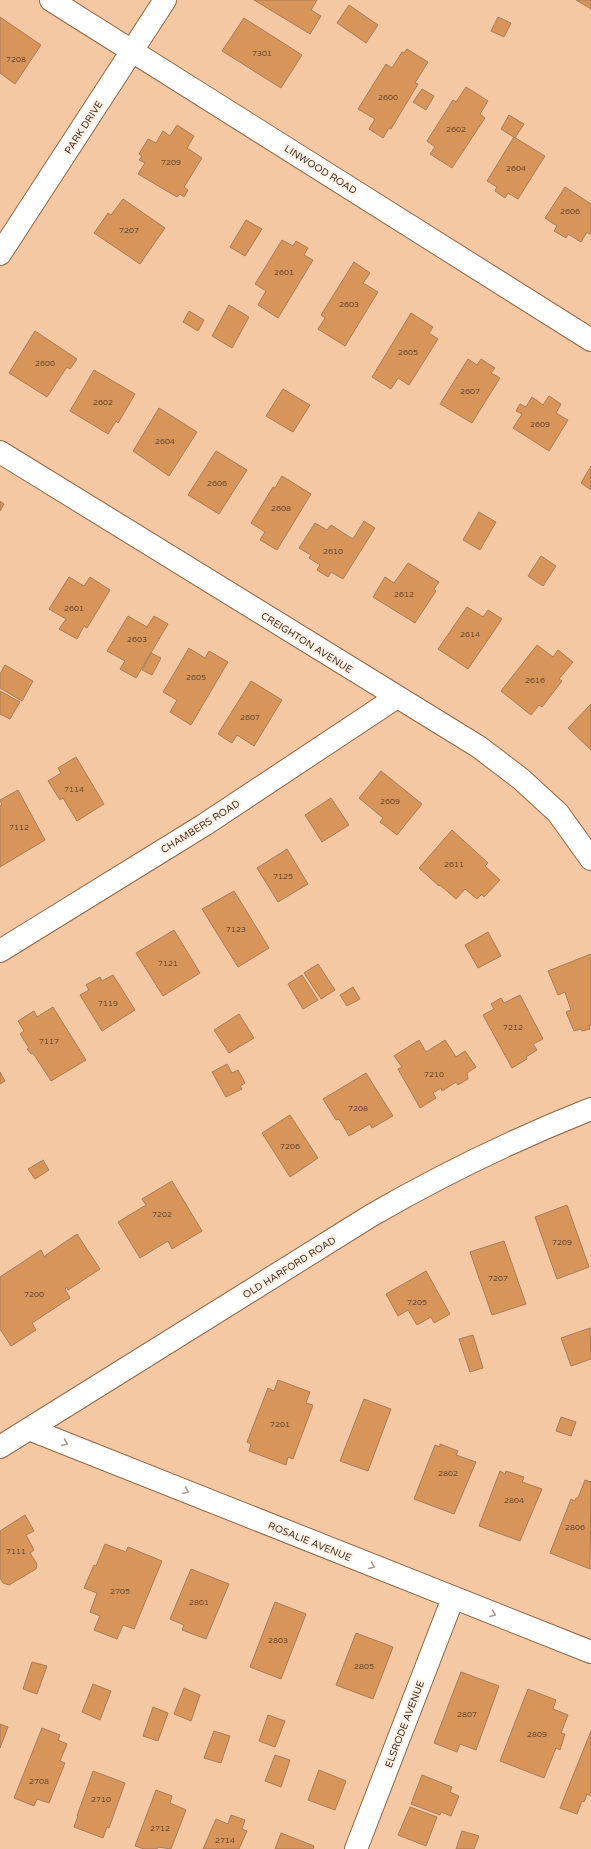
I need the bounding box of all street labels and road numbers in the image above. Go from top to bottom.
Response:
street label: PARK DRIVE [62,99,105,156]
street label: LINWOOD ROAD [282,143,359,197]
street label: CREIGHTON AVENUE [259,610,354,676]
street label: CHAMBERS ROAD [159,798,242,856]
street label: OLD HARFORD ROAD [241,1234,338,1301]
street label: ROSALIE AVENUE [266,1520,353,1564]
street label: ELSRODE AVENUE [383,1679,427,1770]

